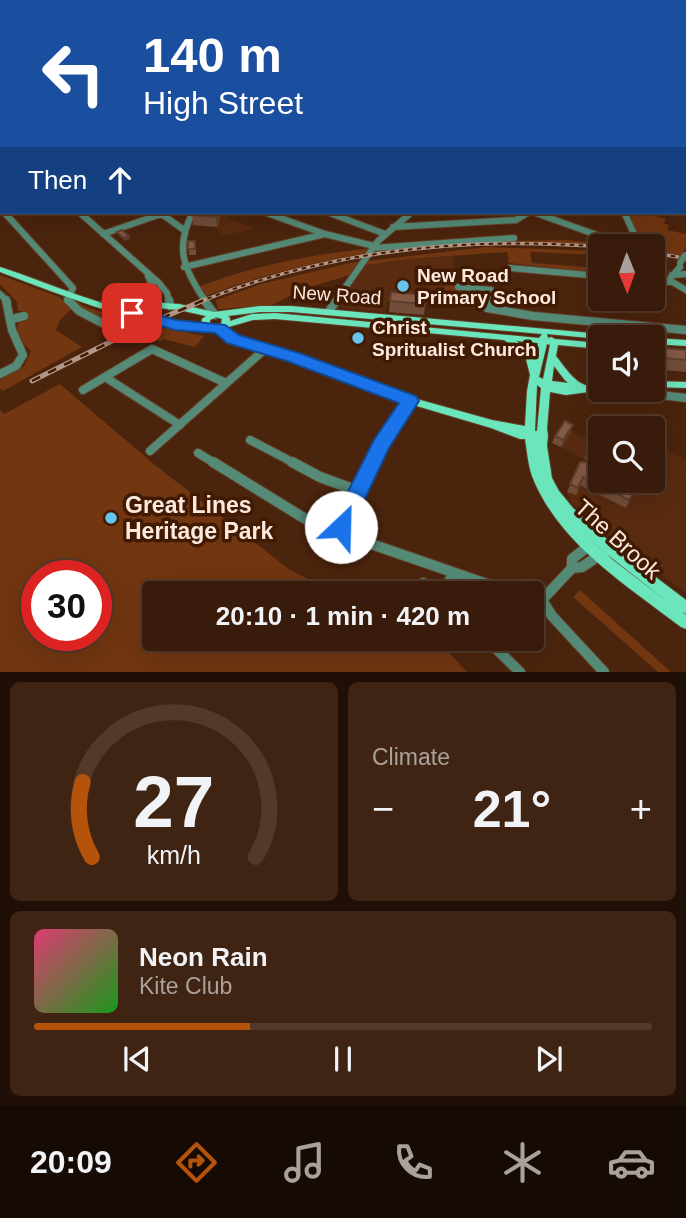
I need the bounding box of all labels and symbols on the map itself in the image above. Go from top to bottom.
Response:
north arrow [588,234,665,312]
place label: New Road Primary School [417,265,556,308]
marker: New Road Primary School [395,278,411,294]
street label: New Road [292,281,382,309]
pin [102,283,162,343]
place label: Christ Spritualist Church [372,317,537,360]
marker: Christ Spritualist Church [350,330,366,346]
position arrow [304,490,378,564]
place label: Great Lines Heritage Park [125,492,274,544]
street label: The Brook [570,494,666,584]
marker: Great Lines Heritage Park [103,510,119,526]
speed limit sign: 30 [21,560,112,651]

